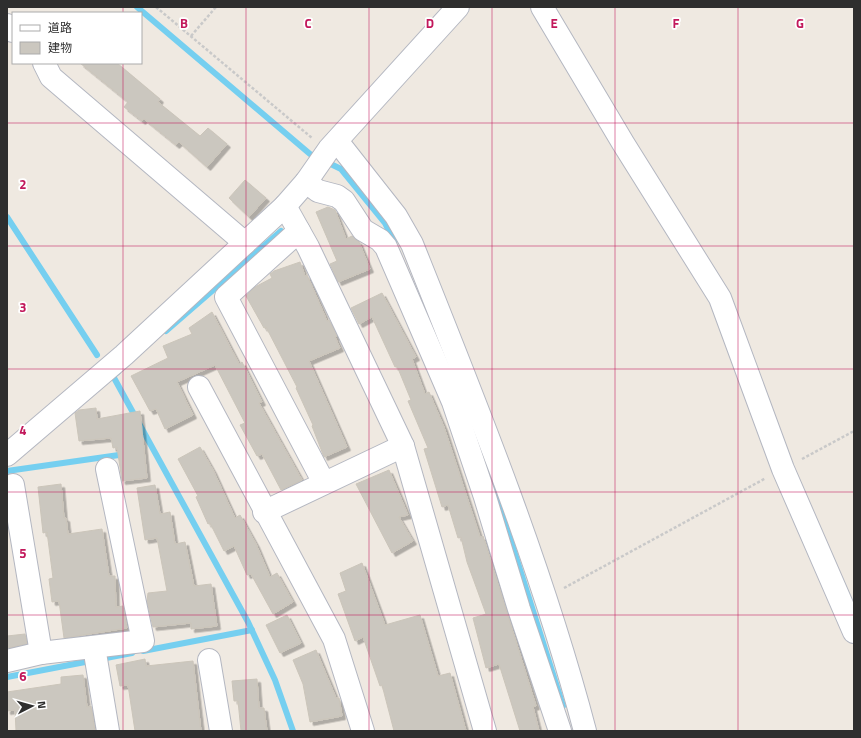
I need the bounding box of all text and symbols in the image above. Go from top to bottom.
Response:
legend [12,12,142,64]
text: B [180,13,188,33]
text: C [304,13,312,33]
text: D [426,13,434,33]
text: E [550,13,558,33]
text: F [673,13,680,33]
text: G [796,13,804,33]
text: 道路 [48,18,72,37]
text: 建物 [48,38,72,57]
text: 2 [19,174,27,194]
text: 3 [19,297,27,317]
text: 4 [19,420,27,440]
text: 5 [19,543,27,563]
text: 6 [19,666,27,686]
north arrow [12,686,52,726]
text: N [34,700,50,710]

